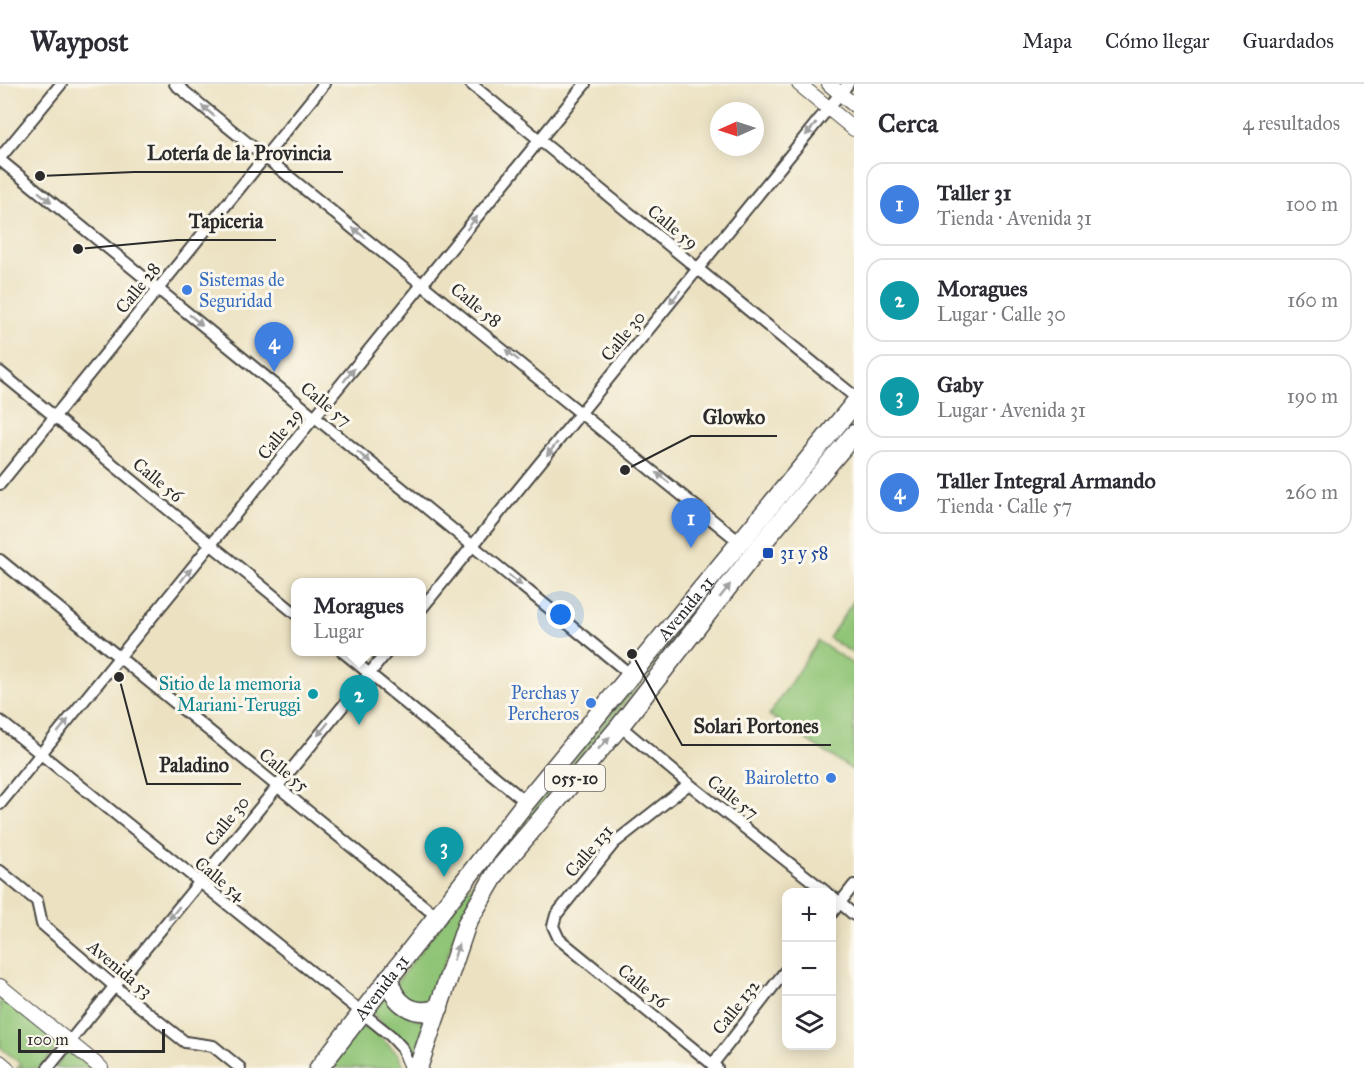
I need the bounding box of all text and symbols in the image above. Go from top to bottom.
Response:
text: Waypost [30,24,128,59]
text: Mapa [1022,28,1072,54]
text: Cómo llegar [1105,28,1209,54]
text: Guardados [1242,28,1334,54]
north arrow [710,102,764,156]
one-way arrow [200,104,216,117]
text: Cerca [878,107,938,139]
text: 4 resultados [1242,111,1340,135]
one-way arrow [805,122,818,137]
callout: Lotería de la Provincia [134,134,343,172]
text: Lotería de la Provincia [147,141,332,165]
text: Taller 31 [937,179,1012,206]
one-way arrow [37,190,52,203]
text: 1 [896,192,903,216]
text: 100 m [1286,192,1338,216]
street label: Calle 59 [643,200,703,254]
callout: Tapiceria [177,202,276,240]
text: Tienda · Avenida 31 [937,206,1092,230]
text: Tapiceria [188,209,264,234]
one-way arrow [465,215,478,231]
one-way arrow [352,228,367,240]
street label: Calle 28 [111,258,165,318]
place label: Sistemas de Seguridad [199,269,284,313]
text: Moragues [937,275,1028,302]
street label: Calle 58 [446,278,506,332]
marker: Sistemas de Seguridad [180,283,194,297]
text: 2 [895,288,904,312]
text: 160 m [1287,288,1338,312]
one-way arrow [669,289,682,304]
text: Lugar · Calle 30 [937,302,1066,326]
street label: Calle 30 [596,306,650,366]
one-way arrow [189,314,204,326]
pin: 4 [254,322,294,372]
one-way arrow [504,350,519,362]
one-way arrow [342,367,355,383]
text: Gaby [937,371,983,398]
street label: Calle 57 [296,377,356,431]
text: 3 [896,384,904,408]
text: 190 m [1287,384,1338,408]
callout: Glowko [691,398,777,436]
text: Lugar · Avenida 31 [937,398,1086,422]
street label: Calle 29 [253,404,307,464]
text: Glowko [703,405,765,429]
one-way arrow [546,441,559,457]
one-way arrow [356,450,372,463]
street label: Calle 56 [128,453,188,507]
text: Taller Integral Armando [937,467,1156,494]
one-way arrow [655,472,671,485]
text: 4 [894,480,905,504]
text: 260 m [1285,480,1338,504]
text: Tienda · Calle 57 [937,494,1072,518]
pin: 1 [672,498,710,548]
place label: 31 y 58 [780,542,828,564]
marker: 31 y 58 [761,546,775,560]
one-way arrow [180,567,193,583]
street label: Avenida 31 [652,572,719,646]
one-way arrow [507,573,522,586]
popup [291,578,426,656]
one-way arrow [719,583,731,598]
text: Moragues [313,592,404,619]
your location [546,600,575,629]
text: Lugar [313,619,364,643]
place label: Sitio de la memoria Mariani-Teruggi [159,673,301,717]
pin: 2 [340,676,378,725]
place label: Perchas y Percheros [508,682,580,725]
marker: Sitio de la memoria Mariani-Teruggi [306,687,320,701]
marker: Perchas y Percheros [584,696,598,710]
callout: Solari Portones [682,707,831,745]
text: Solari Portones [693,714,819,738]
one-way arrow [57,719,69,734]
one-way arrow [318,722,330,737]
one-way arrow [597,736,611,751]
street label: Calle 55 [255,743,314,797]
callout: Paladino [147,746,241,784]
text: Paladino [159,753,229,777]
road number: 055-10 [545,765,605,791]
place label: Bairoletto [745,767,819,789]
street label: Calle 57 [703,770,763,824]
marker: Bairoletto [824,771,838,785]
street label: Calle 30 [200,791,254,851]
street label: Calle 131 [560,820,618,882]
pin: 3 [424,828,464,877]
street label: Calle 54 [190,852,251,907]
map controls [782,888,836,1050]
button: + [782,888,836,942]
one-way arrow [167,905,180,921]
street label: Avenida 53 [82,935,157,1003]
button: − [782,942,836,996]
one-way arrow [452,943,461,961]
street label: Avenida 31 [349,950,414,1025]
street label: Calle 56 [613,959,673,1013]
street label: Calle 132 [708,975,764,1039]
button: layers [782,996,836,1050]
scale bar [18,1026,165,1054]
text: 100 m [27,1030,69,1049]

